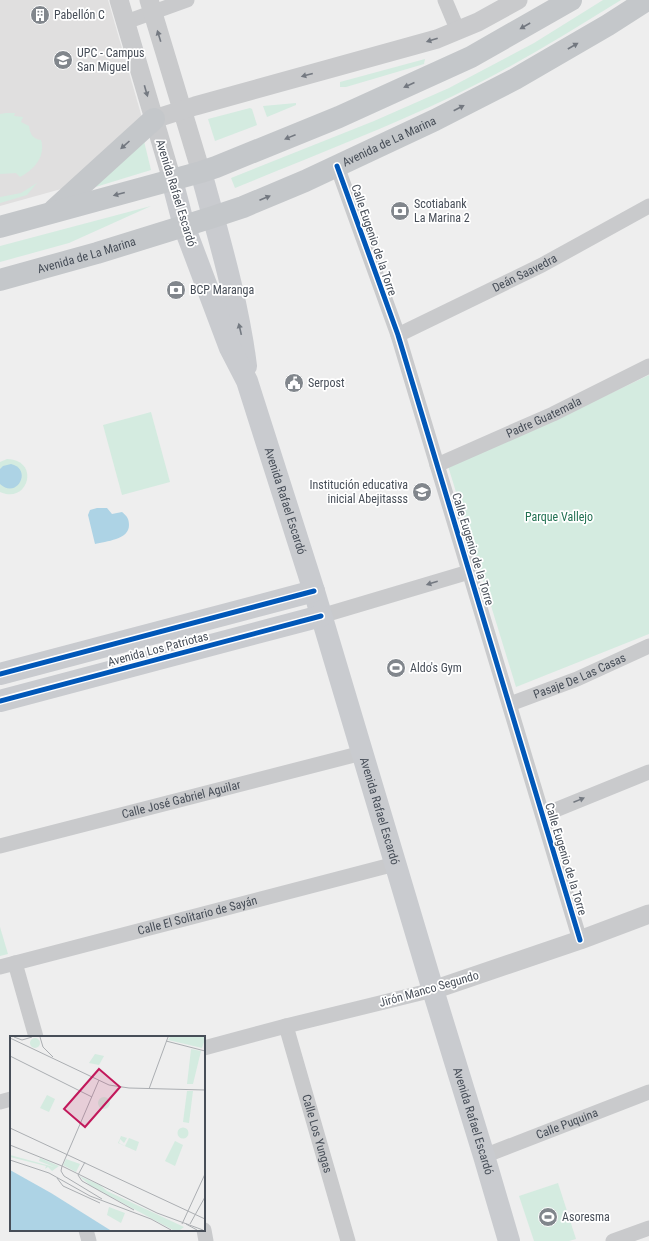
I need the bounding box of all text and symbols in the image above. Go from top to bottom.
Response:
building icon: Pabellón C [29,4,51,26]
place label: Pabellón C [54,8,105,22]
one-way arrow [519,23,531,30]
one-way arrow [156,30,162,42]
one-way arrow [426,37,438,43]
one-way arrow [567,42,579,49]
place label: UPC - Campus San Miguel [77,46,144,74]
school or university icon: UPC - Campus San Miguel [52,49,74,71]
one-way arrow [301,73,314,79]
one-way arrow [403,82,414,88]
one-way arrow [143,85,149,97]
one-way arrow [453,105,464,111]
street label: Avenida de La Marina [340,113,438,169]
one-way arrow [283,134,295,140]
street label: Avenida Rafael Escardó [153,138,199,248]
one-way arrow [120,141,131,150]
street label: Calle Eugenio de la Torre [348,182,400,298]
one-way arrow [113,191,125,197]
one-way arrow [259,195,270,201]
place label: Scotiabank La Marina 2 [414,197,470,225]
bank icon: Scotiabank La Marina 2 [389,200,411,222]
street label: Avenida de La Marina [36,234,138,276]
street label: Deán Saavedra [490,251,560,295]
bank icon: BCP Maranga [165,279,187,301]
place label: BCP Maranga [190,283,254,297]
one-way arrow [237,323,243,335]
public building icon: Serpost [283,372,305,394]
place label: Serpost [308,376,345,390]
street label: Padre Guatemala [504,394,584,441]
street label: Avenida Rafael Escardó [262,446,309,556]
place label: Institución educativa inicial Abejitasss [309,478,408,506]
school or university icon: Institución educativa inicial Abejitasss [411,481,433,503]
street label: Calle Eugenio de la Torre [449,491,497,607]
park label: Parque Vallejo [525,510,593,524]
one-way arrow [426,580,438,586]
street label: Avenida Los Patriotas [106,629,210,669]
street label: Pasaje De Las Casas [531,651,628,702]
sports icon: Aldo's Gym [385,657,407,679]
place label: Aldo's Gym [410,661,462,675]
street label: Avenida Rafael Escardó [357,756,402,866]
street label: Calle José Gabriel Aguilar [120,777,242,821]
one-way arrow [574,797,586,803]
street label: Calle Eugenio de la Torre [542,801,590,917]
street label: Calle El Solitario de Sayán [136,893,259,938]
street label: Jirón Manco Segundo [378,968,480,1010]
inset map [10,1036,205,1231]
street label: Avenida Rafael Escardó [450,1066,496,1176]
street label: Calle Los Yungas [299,1093,335,1175]
street label: Calle Puquina [534,1105,600,1142]
sports icon: Asoresma [537,1206,559,1228]
place label: Asoresma [562,1210,610,1224]

